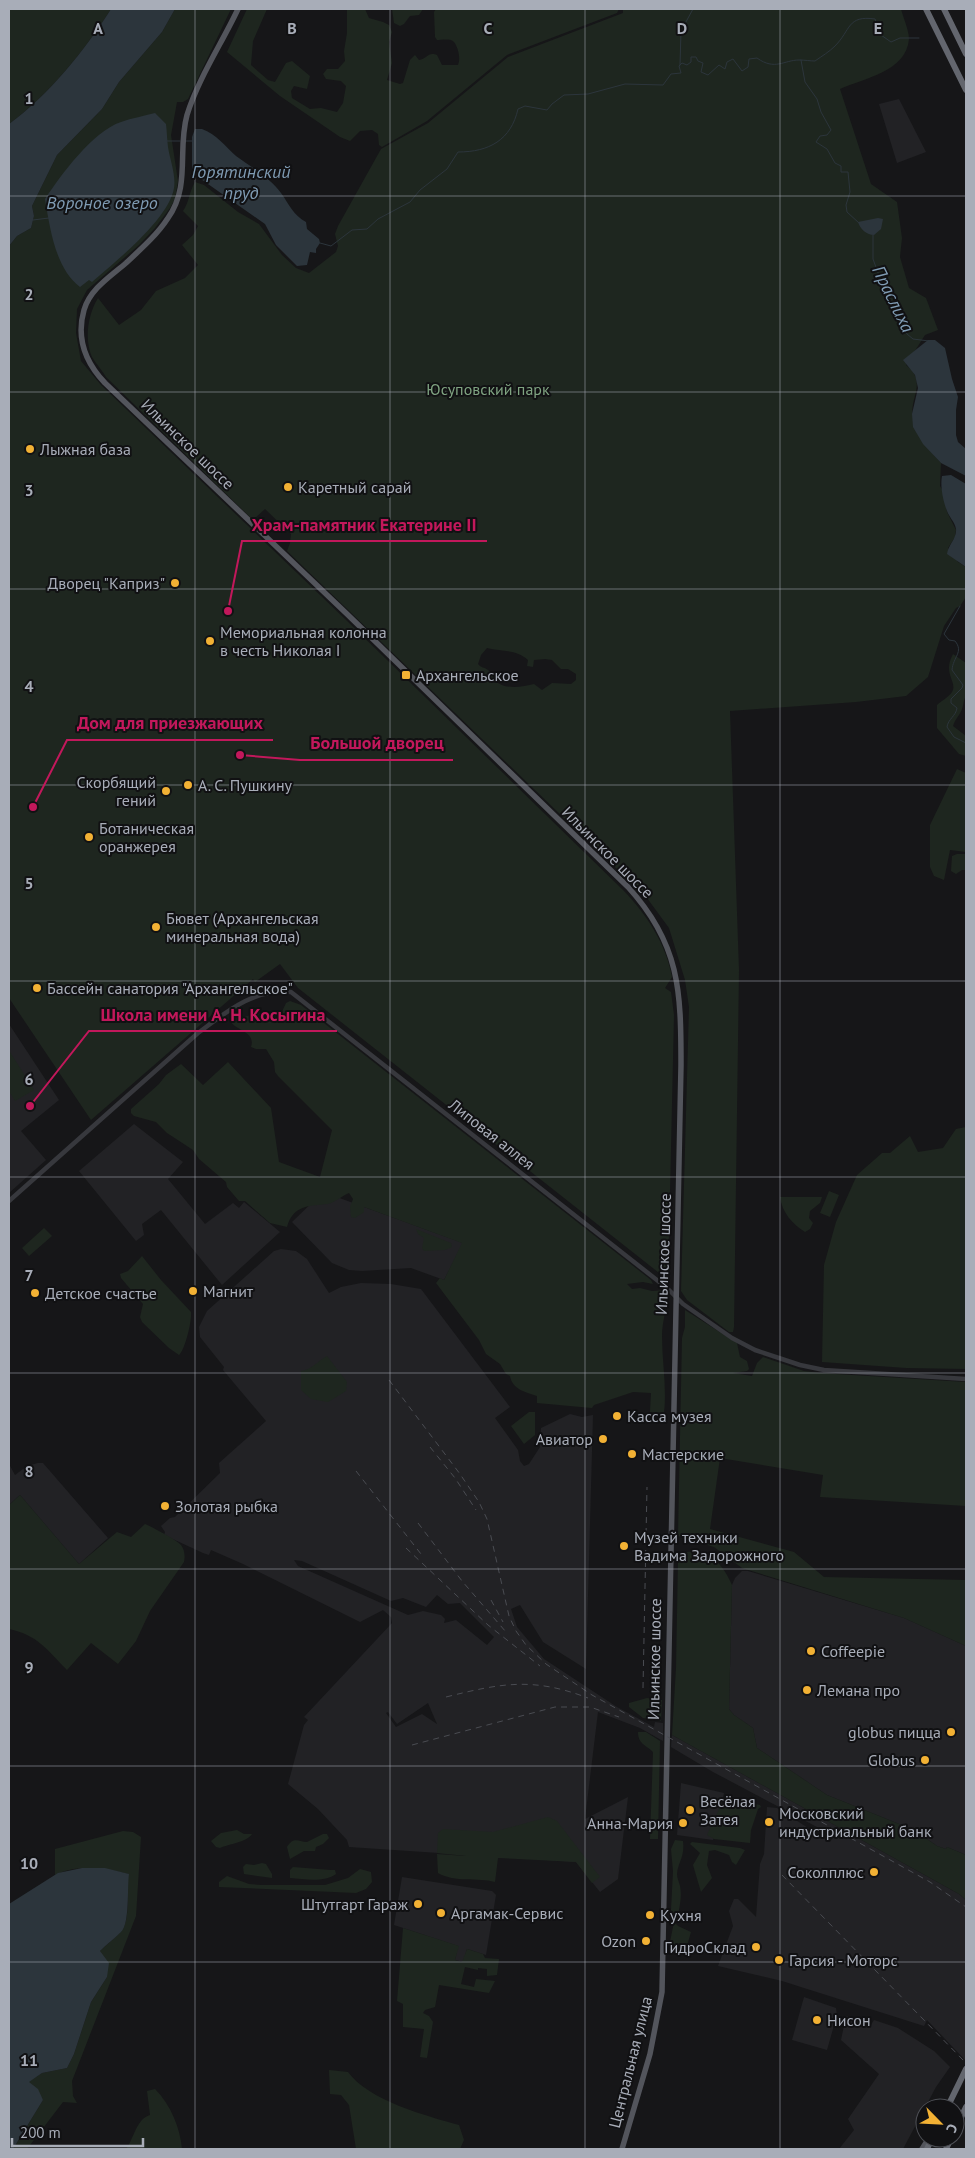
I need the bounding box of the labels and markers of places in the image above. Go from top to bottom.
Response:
place label: Лыжная база [39,439,131,459]
marker: Лыжная база [24,443,36,455]
place label: Каретный сарай [298,477,412,497]
marker: Каретный сарай [282,481,294,493]
callout: Храм-памятник Екатерине II [242,508,487,541]
place label: Дворец "Каприз" [48,573,165,593]
marker: Дворец "Каприз" [169,577,181,589]
place label: Мемориальная колонна в честь Николая I [220,622,387,660]
marker: Мемориальная колонна в честь Николая I [204,635,216,647]
place label: Архангельское [416,665,519,685]
marker: Архангельское [400,669,412,681]
callout: Дом для приезжающих [67,707,273,740]
callout: Большой дворец [300,727,453,760]
place label: Скорбящий гений [76,772,156,810]
place label: А. С. Пушкину [198,775,293,795]
marker: А. С. Пушкину [182,779,194,791]
marker: Скорбящий гений [160,785,172,797]
place label: Ботаническая оранжерея [99,818,194,856]
marker: Ботаническая оранжерея [83,831,95,843]
place label: Бювет (Архангельская минеральная вода) [166,908,319,946]
marker: Бювет (Архангельская минеральная вода) [150,921,162,933]
place label: Бассейн санатория "Архангельское" [47,978,293,998]
marker: Бассейн санатория "Архангельское" [31,982,43,994]
callout: Школа имени А. Н. Косыгина [89,998,337,1031]
place label: Магнит [203,1281,254,1301]
place label: Детское счастье [45,1283,157,1303]
marker: Магнит [187,1285,199,1297]
marker: Детское счастье [29,1287,41,1299]
place label: Касса музея [627,1406,712,1426]
marker: Касса музея [611,1410,623,1422]
place label: Авиатор [536,1429,593,1449]
marker: Авиатор [597,1433,609,1445]
place label: Мастерские [642,1444,724,1464]
marker: Мастерские [626,1448,638,1460]
place label: Золотая рыбка [175,1496,278,1516]
marker: Золотая рыбка [159,1500,171,1512]
place label: Музей техники Вадима Задорожного [634,1527,784,1565]
marker: Музей техники Вадима Задорожного [618,1540,630,1552]
place label: Coffeepie [821,1641,885,1661]
marker: Coffeepie [805,1645,817,1657]
place label: Лемана про [816,1680,900,1700]
marker: Лемана про [801,1684,813,1696]
place label: globus пицца [848,1722,941,1742]
marker: globus пицца [945,1726,957,1738]
place label: Globus [868,1750,915,1770]
marker: Globus [919,1754,931,1766]
place label: Весёлая Затея [700,1791,756,1829]
place label: Московский индустриальный банк [779,1803,932,1841]
marker: Весёлая Затея [684,1804,696,1816]
place label: Анна-Мария [587,1813,673,1833]
marker: Московский индустриальный банк [763,1816,775,1828]
marker: Анна-Мария [677,1817,689,1829]
place label: Соколплюс [788,1862,864,1882]
marker: Соколплюс [868,1866,880,1878]
place label: Штутгарт Гараж [301,1894,408,1914]
marker: Штутгарт Гараж [412,1898,424,1910]
place label: Аргамак-Сервис [451,1903,563,1923]
place label: Кухня [660,1905,702,1925]
marker: Аргамак-Сервис [435,1907,447,1919]
marker: Кухня [644,1909,656,1921]
place label: Ozon [601,1931,636,1951]
marker: Ozon [640,1935,652,1947]
place label: ГидроСклад [664,1937,746,1957]
marker: ГидроСклад [750,1941,762,1953]
place label: Гарсия - Моторс [789,1950,898,1970]
marker: Гарсия - Моторс [773,1954,785,1966]
place label: Нисон [827,2010,871,2030]
marker: Нисон [811,2014,823,2026]

